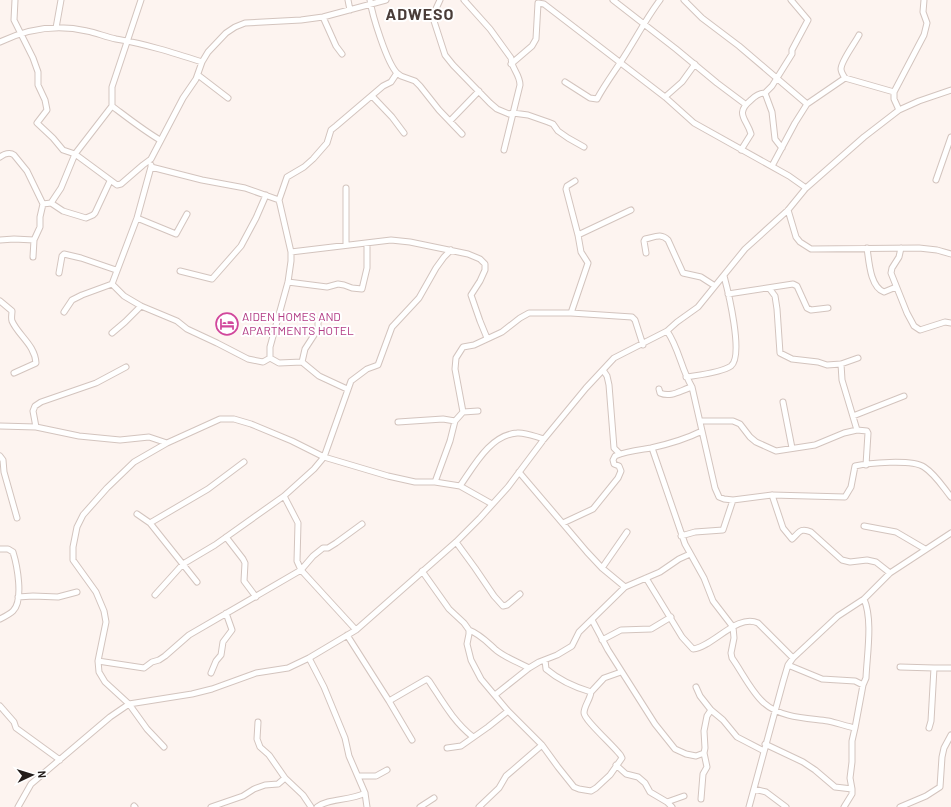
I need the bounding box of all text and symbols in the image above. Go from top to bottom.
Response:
district label: ADWESO [386,4,454,23]
place label: AIDEN HOMES AND APARTMENTS HOTEL [242,309,354,337]
hotel icon: AIDEN HOMES AND APARTMENTS HOTEL [214,311,240,337]
north arrow [12,755,52,795]
text: N [36,770,49,778]

